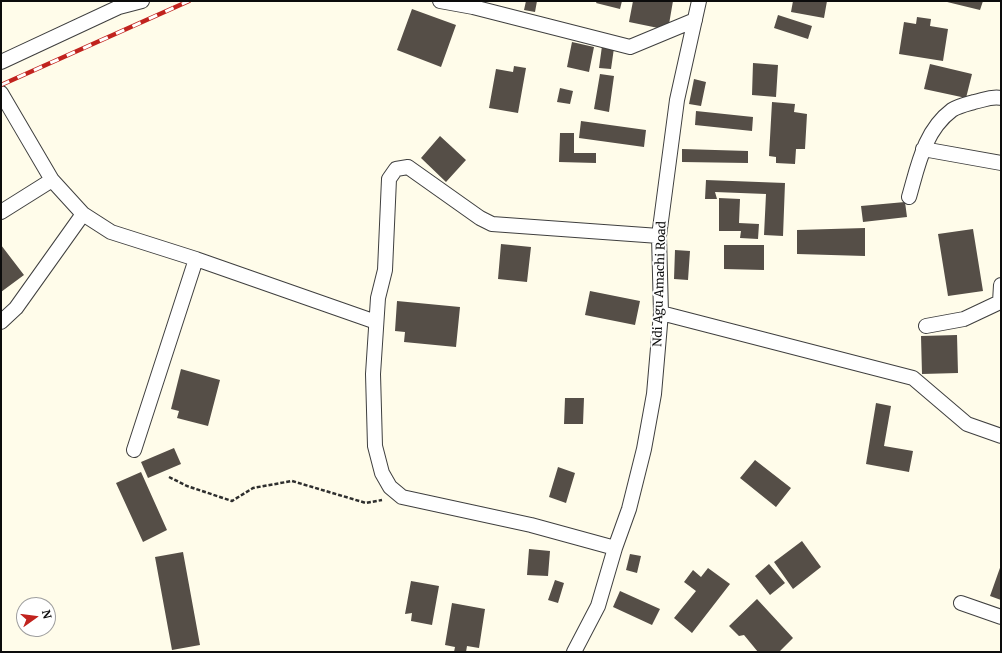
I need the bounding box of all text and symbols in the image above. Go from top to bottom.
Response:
street label: Ndi Agu Amachi Road [651,221,669,347]
north arrow [16,597,56,637]
text: N [39,608,55,620]

